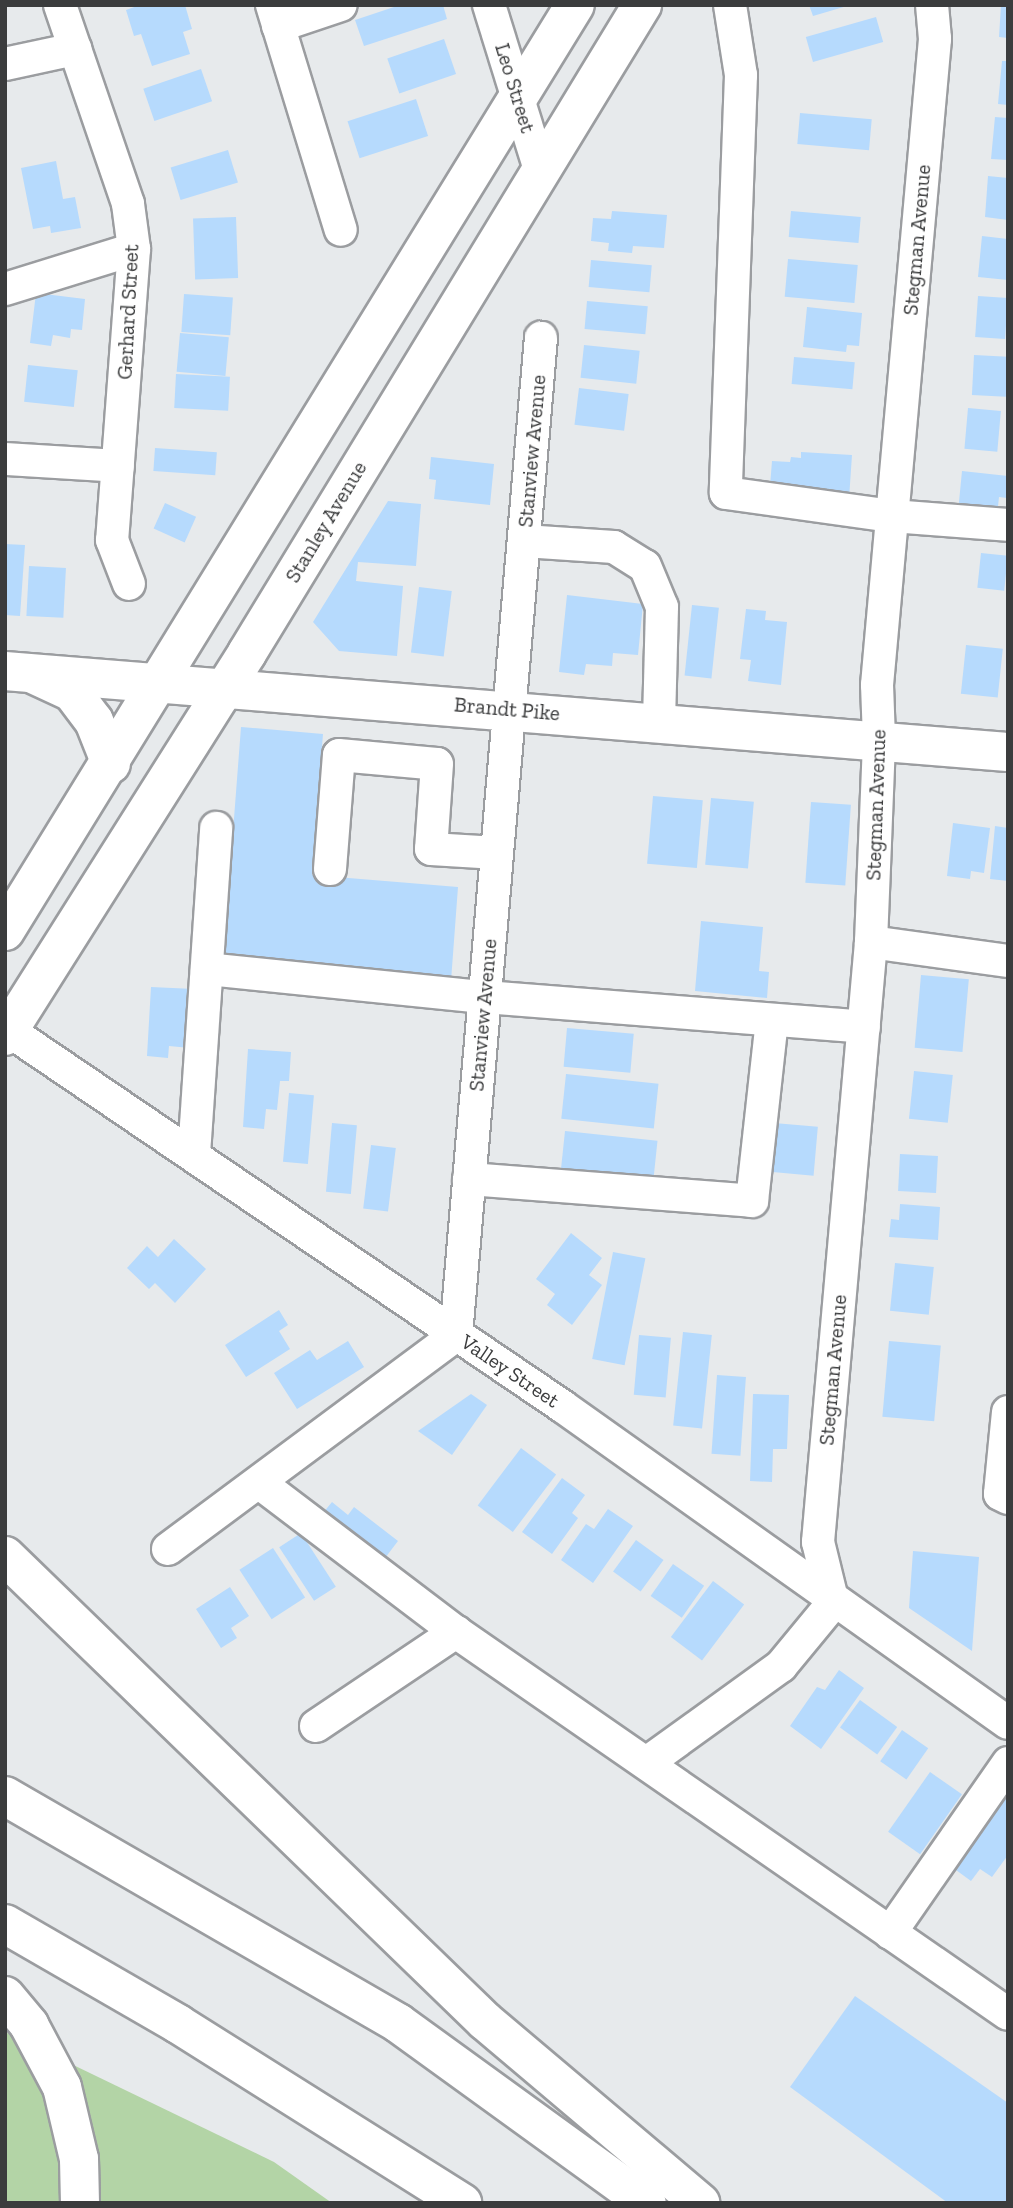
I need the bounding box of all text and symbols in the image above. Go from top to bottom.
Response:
street label: Leo Street [489,40,541,136]
street label: Stegman Avenue [898,163,936,317]
street label: Gerhard Street [112,244,144,380]
street label: Stanview Avenue [513,373,551,529]
street label: Stanley Avenue [280,456,372,588]
street label: Brandt Pike [453,692,561,726]
street label: Stegman Avenue [861,729,891,881]
street label: Stanview Avenue [464,937,502,1093]
street label: Stegman Avenue [814,1293,852,1447]
street label: Valley Street [456,1329,564,1413]

